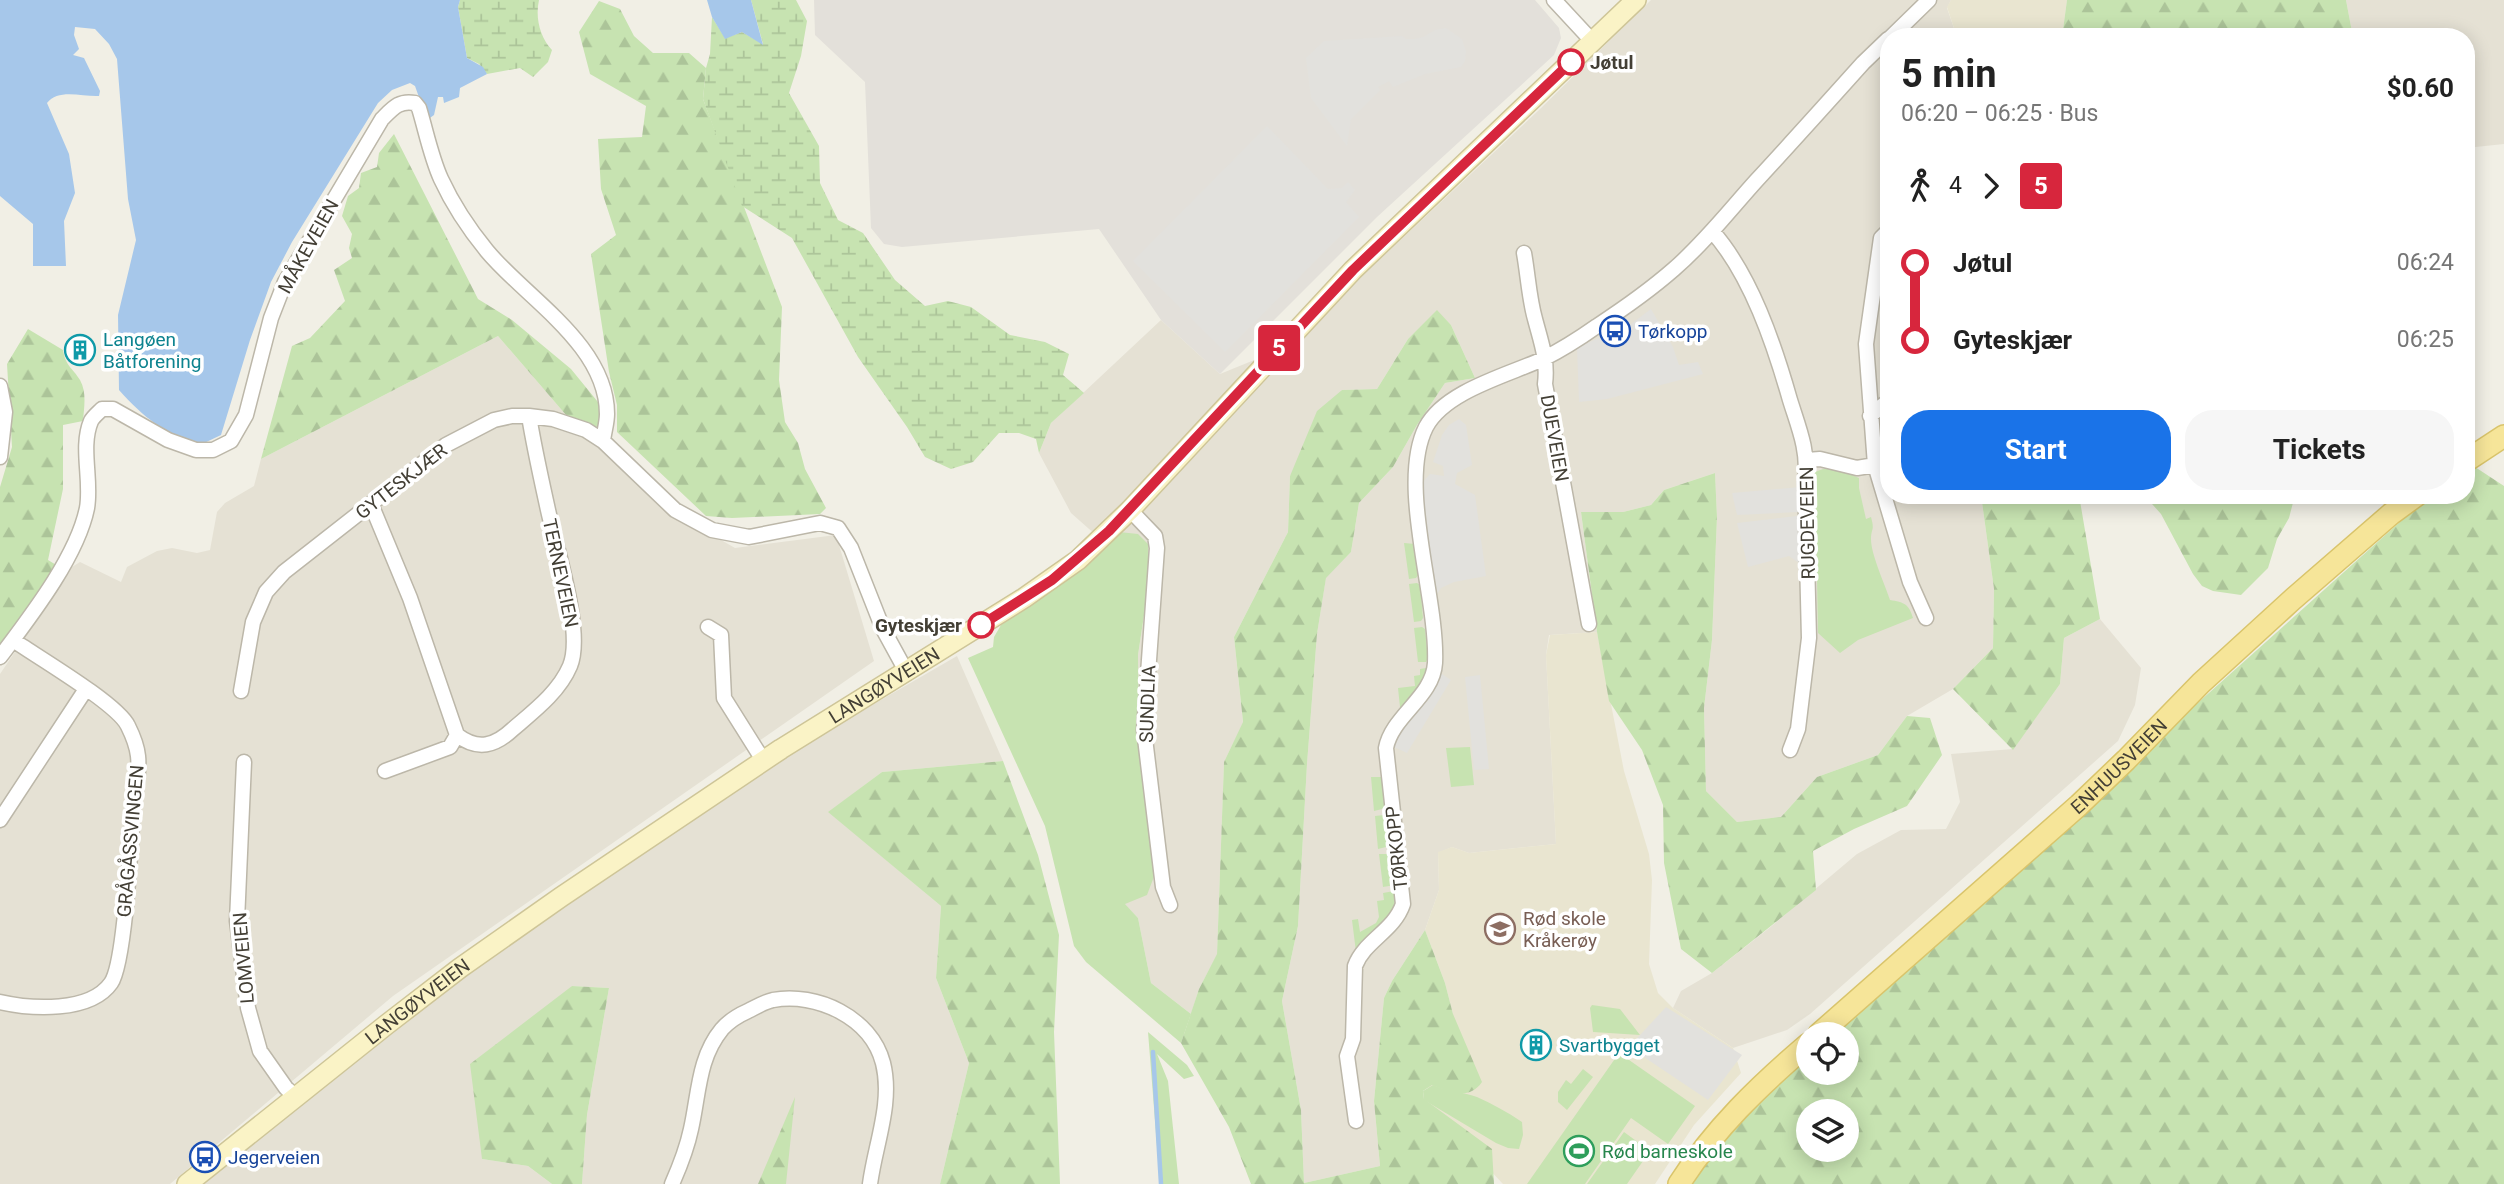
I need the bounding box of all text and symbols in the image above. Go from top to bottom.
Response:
marker: Jøtul [1558,49,1584,75]
place label: Jøtul [1590,51,1633,74]
text: 5 min [1901,52,1997,96]
text: $0.60 [2387,73,2454,103]
text: 06:20 – 06:25 · Bus [1901,100,2098,127]
icon: walk [1901,167,1939,205]
icon: forward [1972,167,2010,205]
text: 4 [1949,172,1962,199]
text: 5 [2034,172,2048,200]
street label: MÅKEVEIEN [273,195,344,297]
text: Jøtul [1953,248,2012,278]
text: 06:24 [2397,249,2454,276]
bus stop icon: Tørkopp [1598,314,1632,348]
place label: Tørkopp [1638,320,1707,343]
line badge: 5 [1256,325,1302,371]
text: Gyteskjær [1953,325,2072,355]
text: 06:25 [2397,326,2454,353]
place label: Langøen Båtforening [103,328,201,373]
building icon: Langøen Båtforening [63,333,97,367]
text: 5 [1272,334,1286,362]
street label: DUEVEIEN [1536,393,1573,483]
button: Start [1901,410,2171,490]
button: Tickets [2185,410,2454,490]
street label: GYTESKJÆR [351,438,452,524]
street label: RUGDEVEIEN [1795,466,1820,580]
street label: TERNEVEIEN [538,517,583,630]
marker: Gyteskjær [968,612,994,638]
place label: Gyteskjær [875,614,962,637]
street label: LANGØYVEIEN [824,642,944,729]
street label: SUNDLIA [1135,664,1160,743]
street label: ENHUUSVEIEN [2066,714,2172,819]
street label: GRÅGÅSSVINGEN [112,764,149,918]
street label: TØRKOPP [1381,805,1412,891]
place label: Rød skole Kråkerøy [1523,907,1606,952]
street label: LOMVEIEN [228,911,259,1005]
school or university icon: Rød skole Kråkerøy [1483,912,1517,946]
street label: LANGØYVEIEN [360,954,474,1049]
map controls [1796,1022,1859,1162]
button: locate [1796,1022,1859,1085]
building icon: Svartbygget [1519,1028,1553,1062]
place label: Svartbygget [1559,1034,1660,1057]
button: layers [1796,1099,1859,1162]
sports icon: Rød barneskole [1562,1134,1596,1168]
bus stop icon: Jegerveien [188,1140,222,1174]
place label: Rød barneskole [1602,1140,1733,1163]
place label: Jegerveien [228,1146,320,1169]

